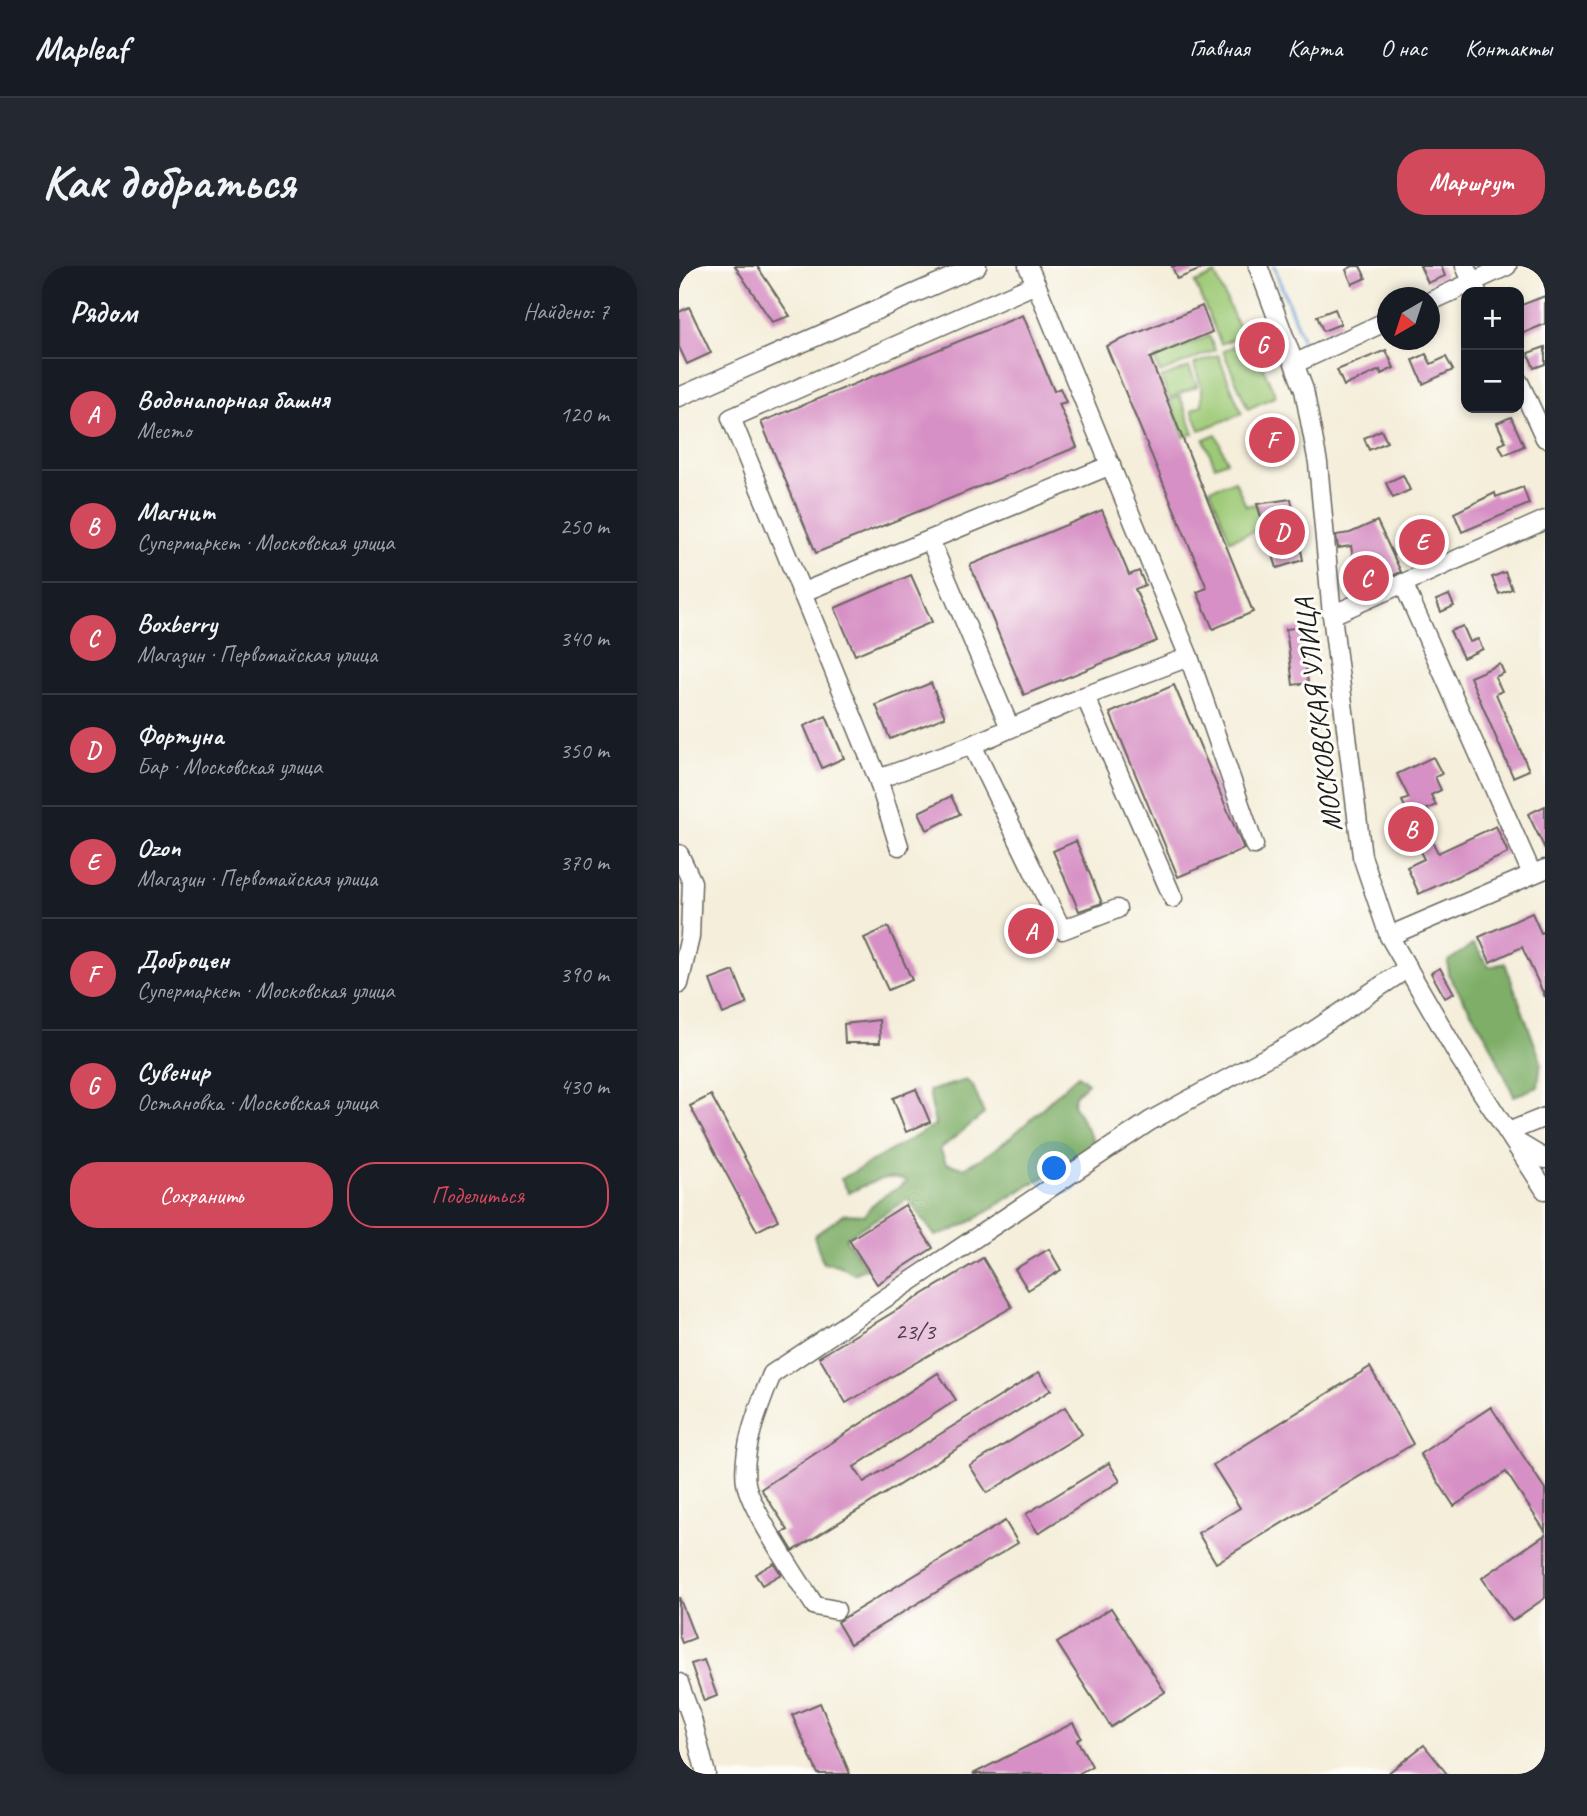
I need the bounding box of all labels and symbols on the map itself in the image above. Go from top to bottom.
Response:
north arrow [1377,287,1440,350]
pin: G [1239,319,1285,371]
pin: F [1249,414,1295,466]
pin: D [1259,506,1305,558]
pin: E [1399,516,1445,568]
pin: C [1343,552,1389,604]
street label: МОСКОВСКАЯ УЛИЦА [1286,594,1350,834]
pin: B [1388,803,1434,855]
pin: A [1008,905,1054,957]
your location [1037,1151,1071,1185]
house number: 23/3 [895,1316,937,1346]

